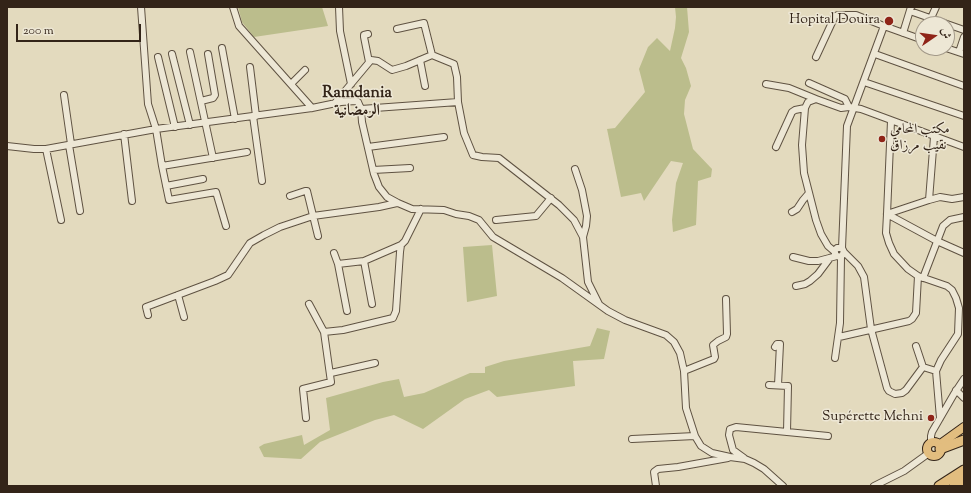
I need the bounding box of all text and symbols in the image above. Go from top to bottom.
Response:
place label: Hopital Douira [789,13,880,29]
marker: Hopital Douira [883,15,895,27]
scale bar [18,16,143,42]
north arrow [915,16,955,56]
text: 200 m [23,22,54,40]
text: ش [937,26,955,41]
district label: Ramdania الرمضانية [322,84,392,122]
place label: مكتب المحامي نقيب مرزاق [890,123,950,156]
marker: مكتب المحامي نقيب مرزاق [877,134,887,144]
place label: Supérette Mehni [822,410,923,426]
marker: Supérette Mehni [926,413,936,423]

